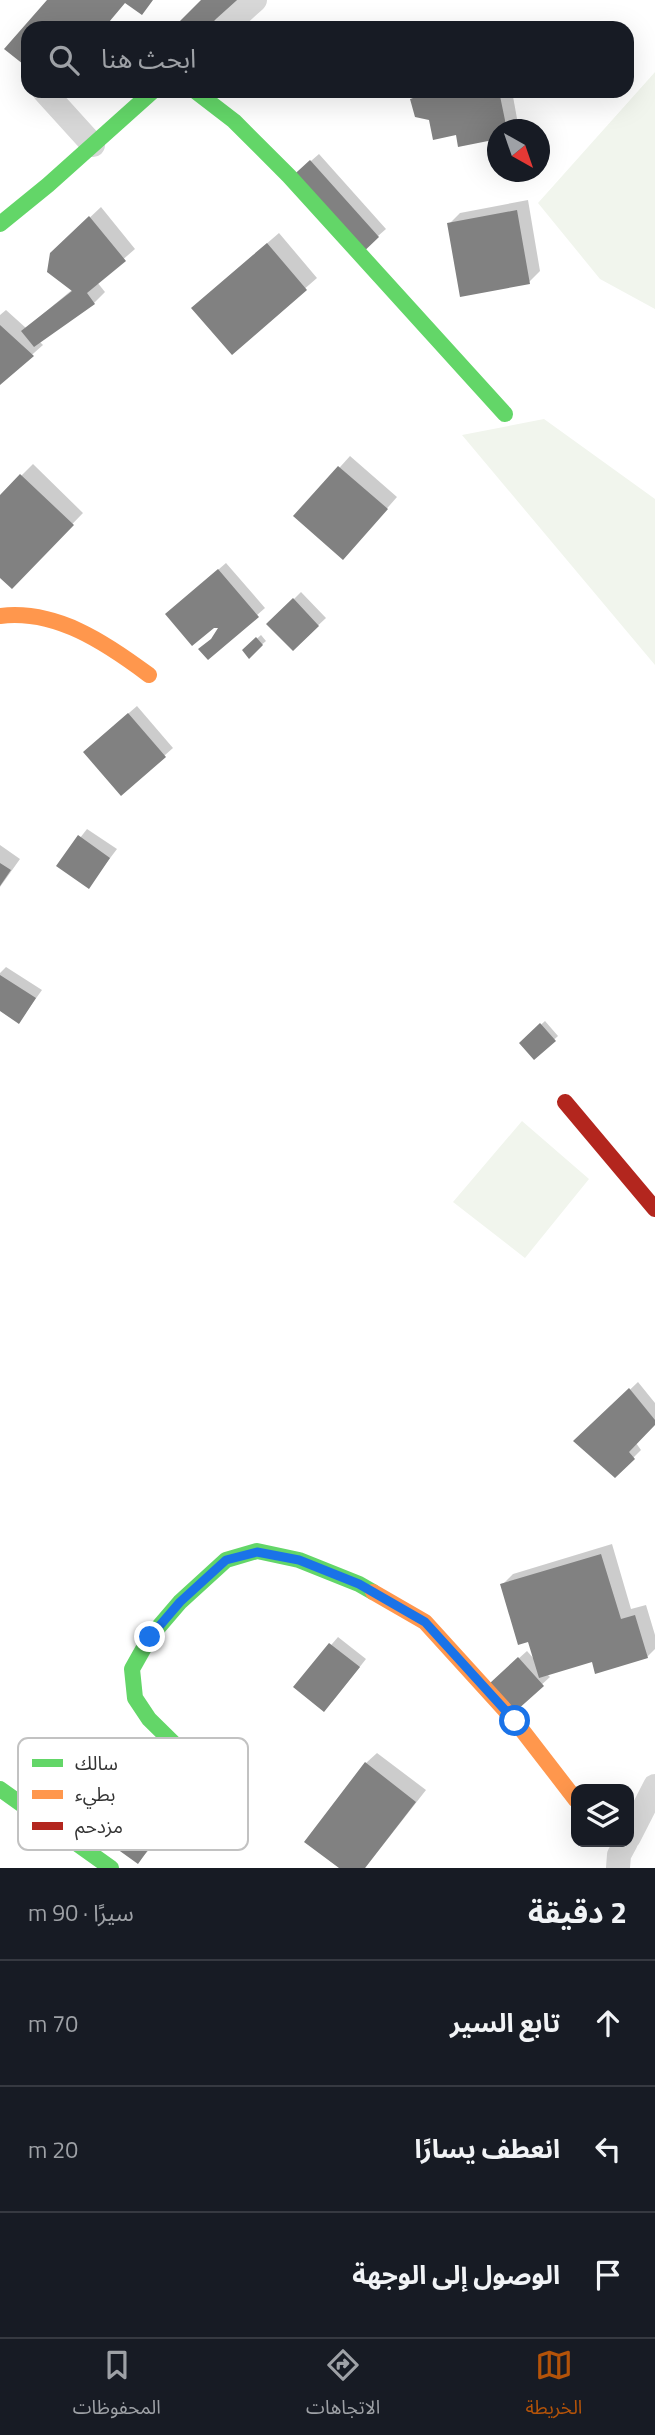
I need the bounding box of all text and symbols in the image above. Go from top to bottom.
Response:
search box [21,21,634,98]
text: ابحث هنا [101,39,196,78]
icon: search [45,41,83,79]
north arrow [487,119,550,182]
route end [134,1621,165,1652]
route start [499,1705,530,1736]
legend [18,1738,248,1850]
text: سالك [75,1748,118,1777]
text: بطيء [75,1779,115,1809]
map controls [571,1784,634,1847]
button: layers [571,1784,634,1847]
text: مزدحم [75,1811,123,1841]
text: 2 دقيقة [528,1889,627,1935]
text: سيرًا · 90 m [28,1895,134,1930]
text: تابع السير [450,2003,560,2042]
icon: ahead [589,2004,627,2042]
text: 70 m [28,2006,78,2041]
text: انعطف يسارًا [415,2129,560,2168]
icon: left [589,2130,627,2168]
text: 20 m [28,2132,78,2167]
text: الوصول إلى الوجهة [352,2255,560,2294]
icon: arrive [589,2256,627,2294]
tab: المحفوظات [73,2346,161,2428]
tab: الاتجاهات [306,2346,380,2428]
tab: الخريطة [525,2346,582,2428]

